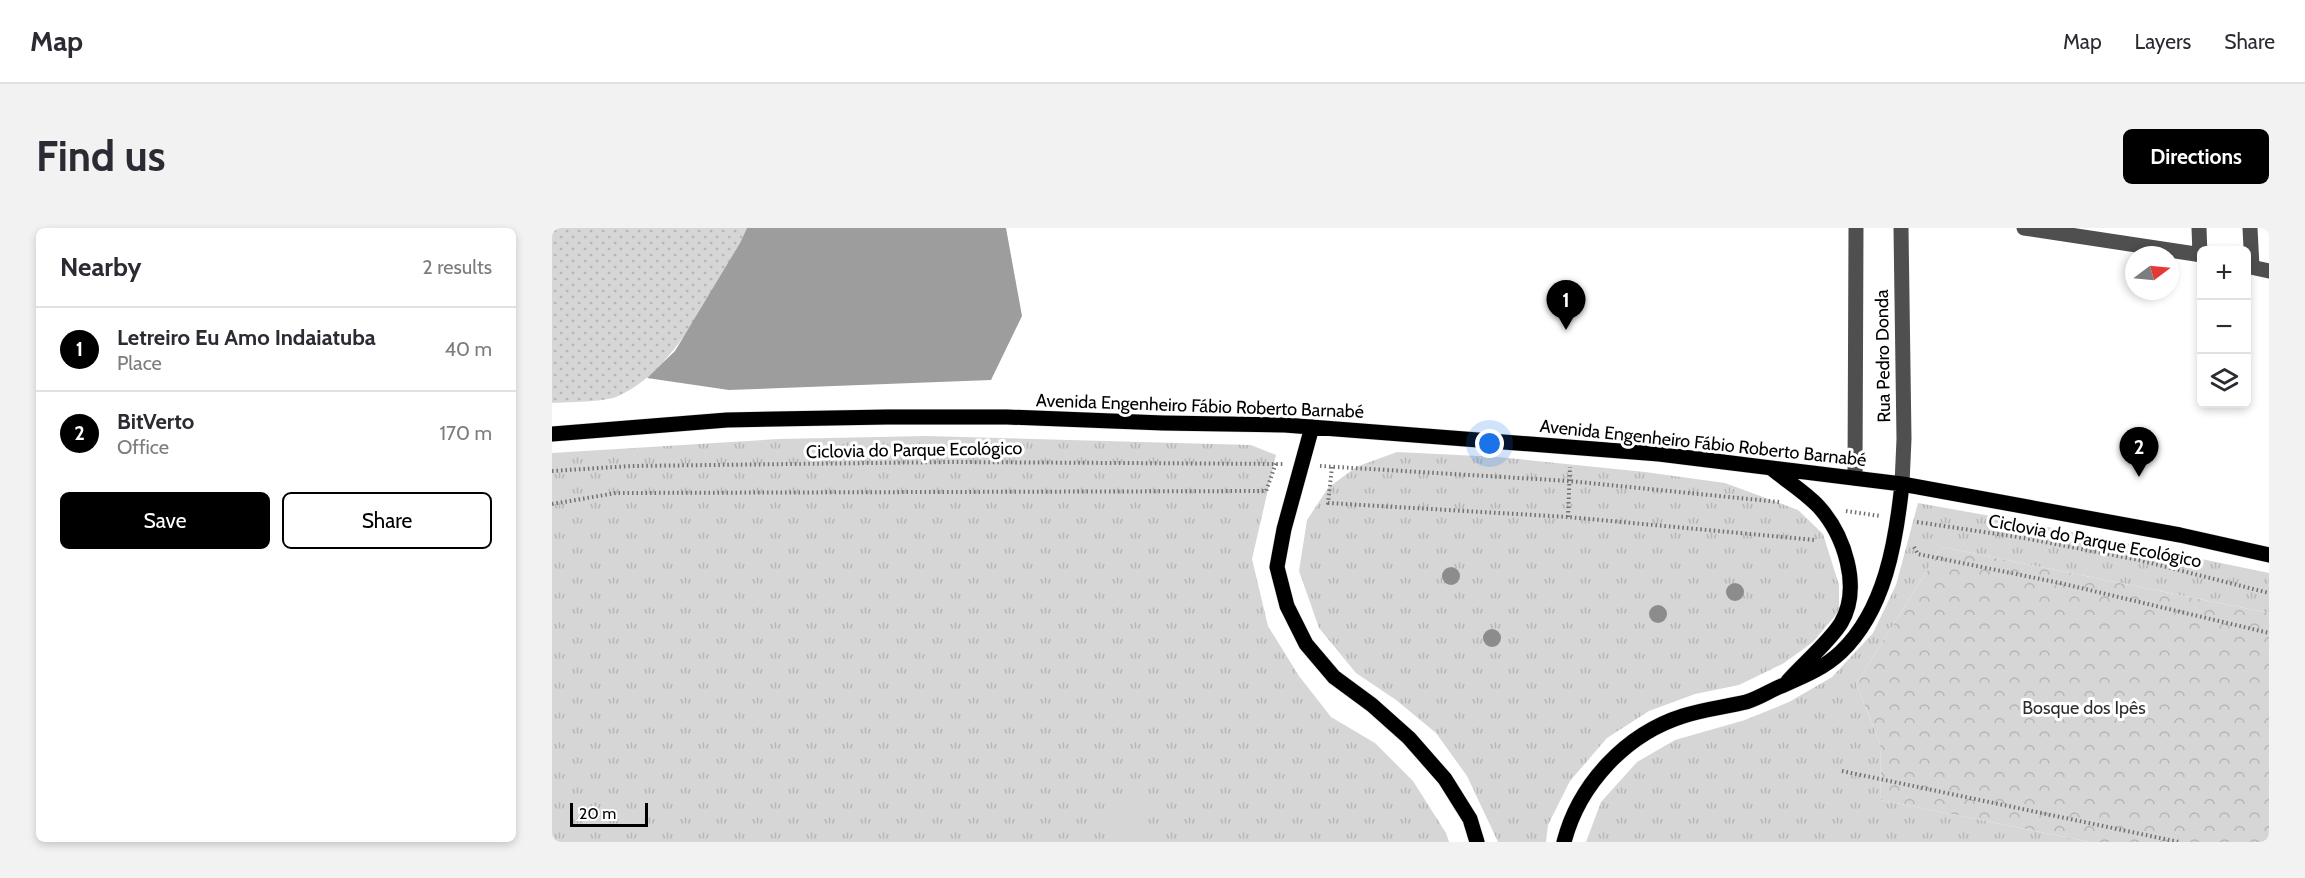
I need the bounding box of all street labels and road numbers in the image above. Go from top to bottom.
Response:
street label: Rua Pedro Donda [1871,289,1895,423]
street label: Avenida Engenheiro Fábio Roberto Barnabé [1036,389,1364,423]
street label: Avenida Engenheiro Fábio Roberto Barnabé [1539,415,1867,471]
street label: Ciclovia do Parque Ecológico [806,437,1023,463]
street label: Ciclovia do Parque Ecológico [1987,510,2203,572]

